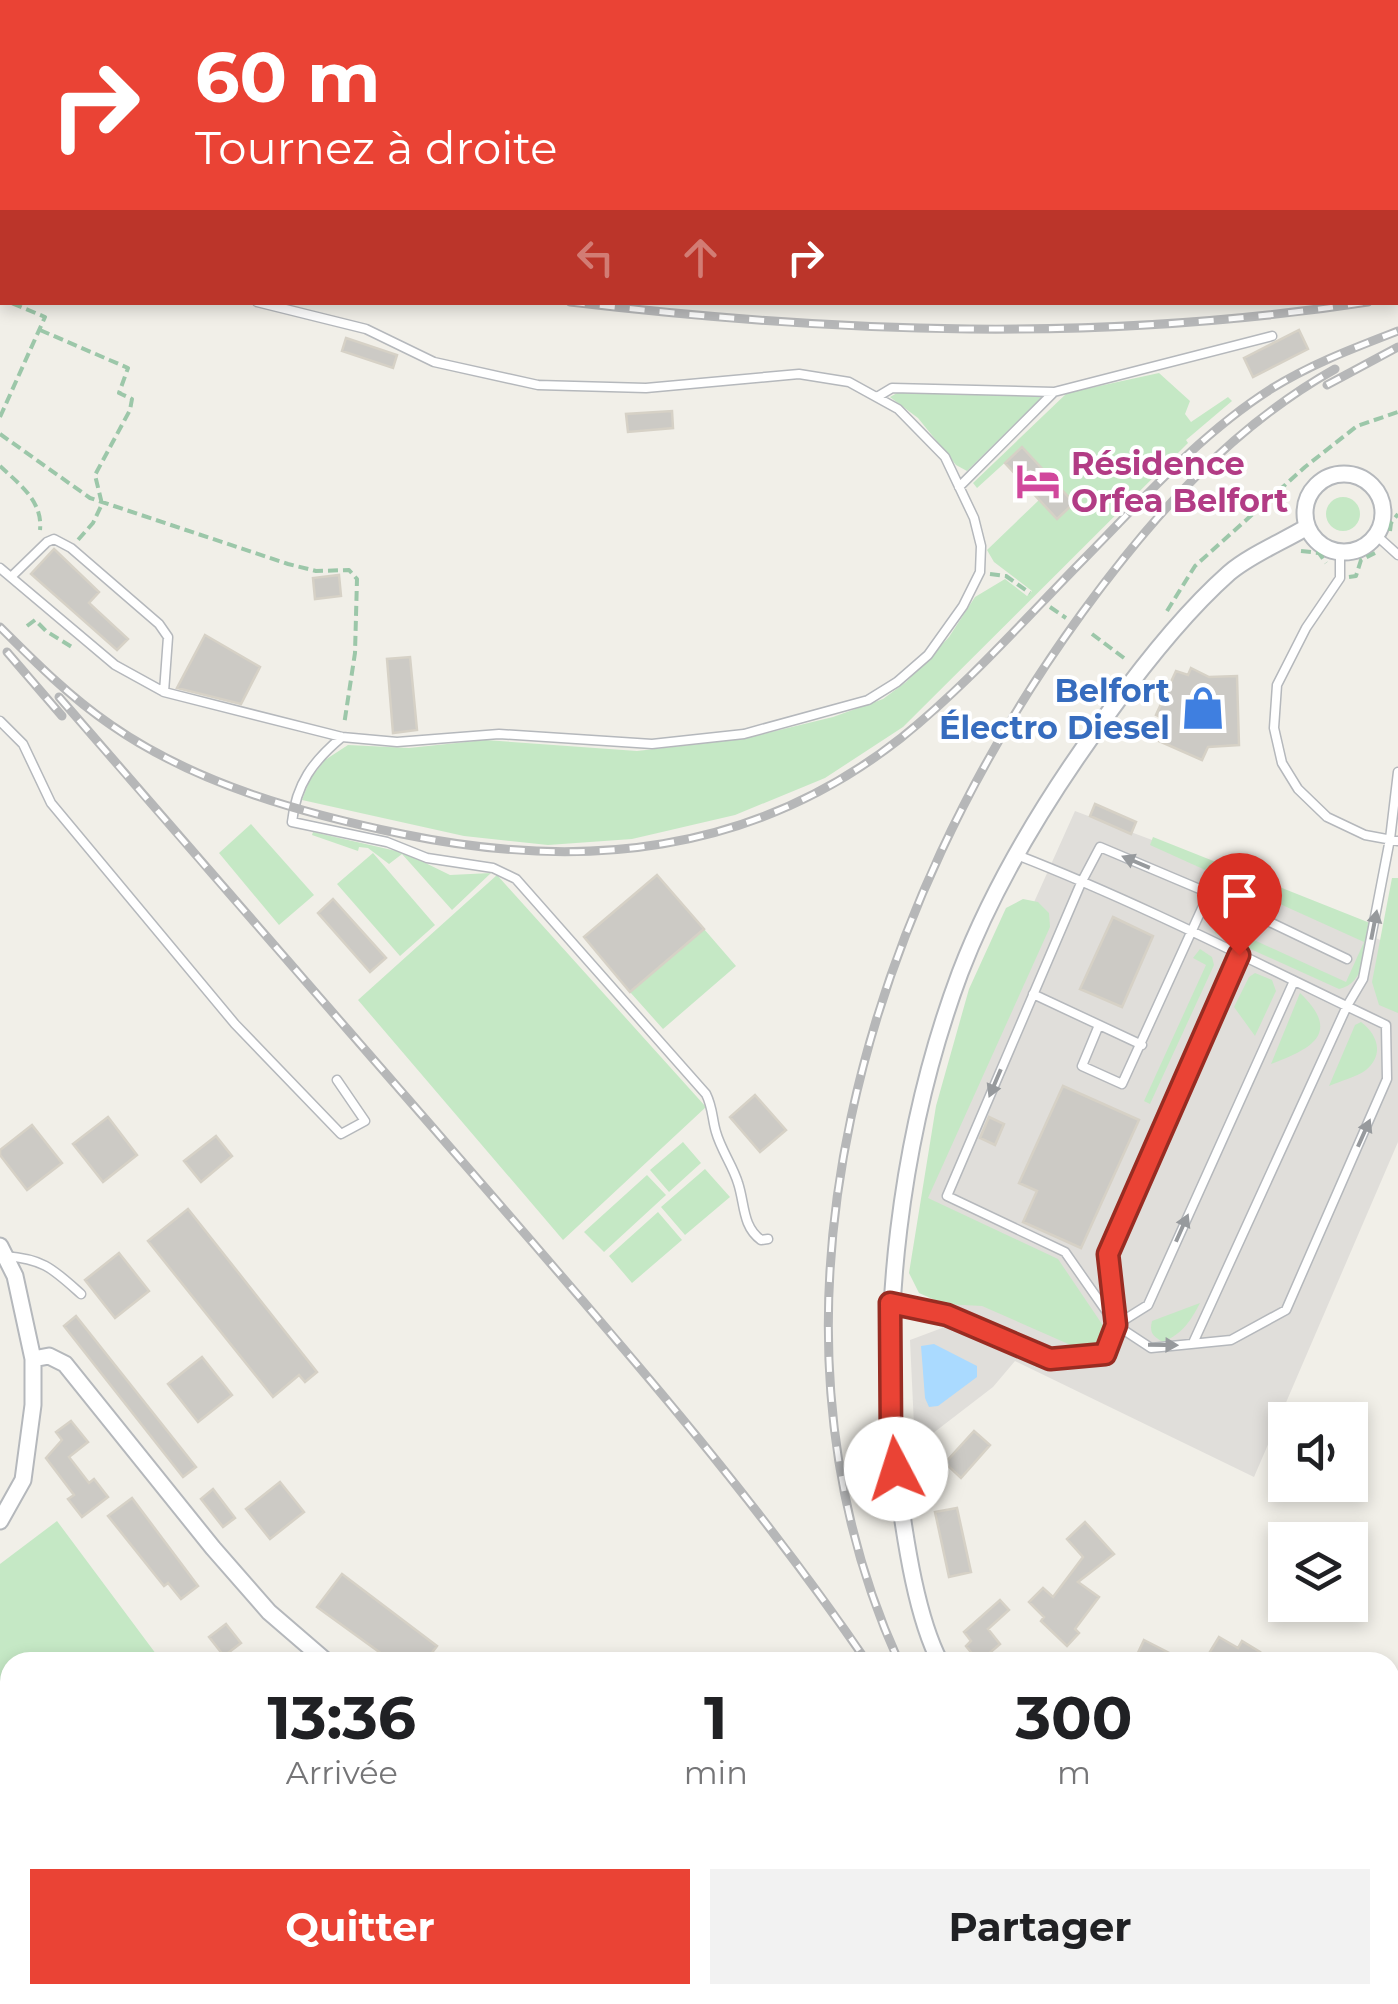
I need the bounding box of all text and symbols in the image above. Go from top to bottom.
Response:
text: 60 m [195,34,380,120]
icon: right [30,40,160,170]
text: Tournez à droite [195,120,558,175]
icon: left [568,230,623,285]
icon: ahead [673,230,728,285]
icon: right [778,230,833,285]
place label: Résidence Orfea Belfort [1071,444,1288,520]
hotel icon: Résidence Orfea Belfort [1014,457,1062,505]
place label: Belfort Électro Diesel [939,671,1170,747]
shop icon: Belfort Électro Diesel [1179,684,1227,732]
pin [1197,853,1282,956]
one-way arrow [1121,854,1151,870]
icon: arrive [1212,868,1267,923]
one-way arrow [1366,909,1382,940]
one-way arrow [987,1069,1003,1098]
one-way arrow [1356,1118,1372,1148]
one-way arrow [1174,1213,1190,1243]
one-way arrow [1148,1337,1179,1353]
map controls [1268,1402,1368,1622]
button: sound [1268,1402,1368,1502]
position arrow [844,1417,948,1521]
button: layers [1268,1522,1368,1622]
text: 13:36 [268,1681,416,1754]
text: 1 [704,1681,727,1754]
text: 300 [1015,1681,1132,1754]
text: Arrivée [286,1753,398,1792]
text: min [684,1753,748,1792]
text: m [1057,1753,1091,1792]
button: Quitter [30,1869,690,1984]
button: Partager [710,1869,1370,1984]

